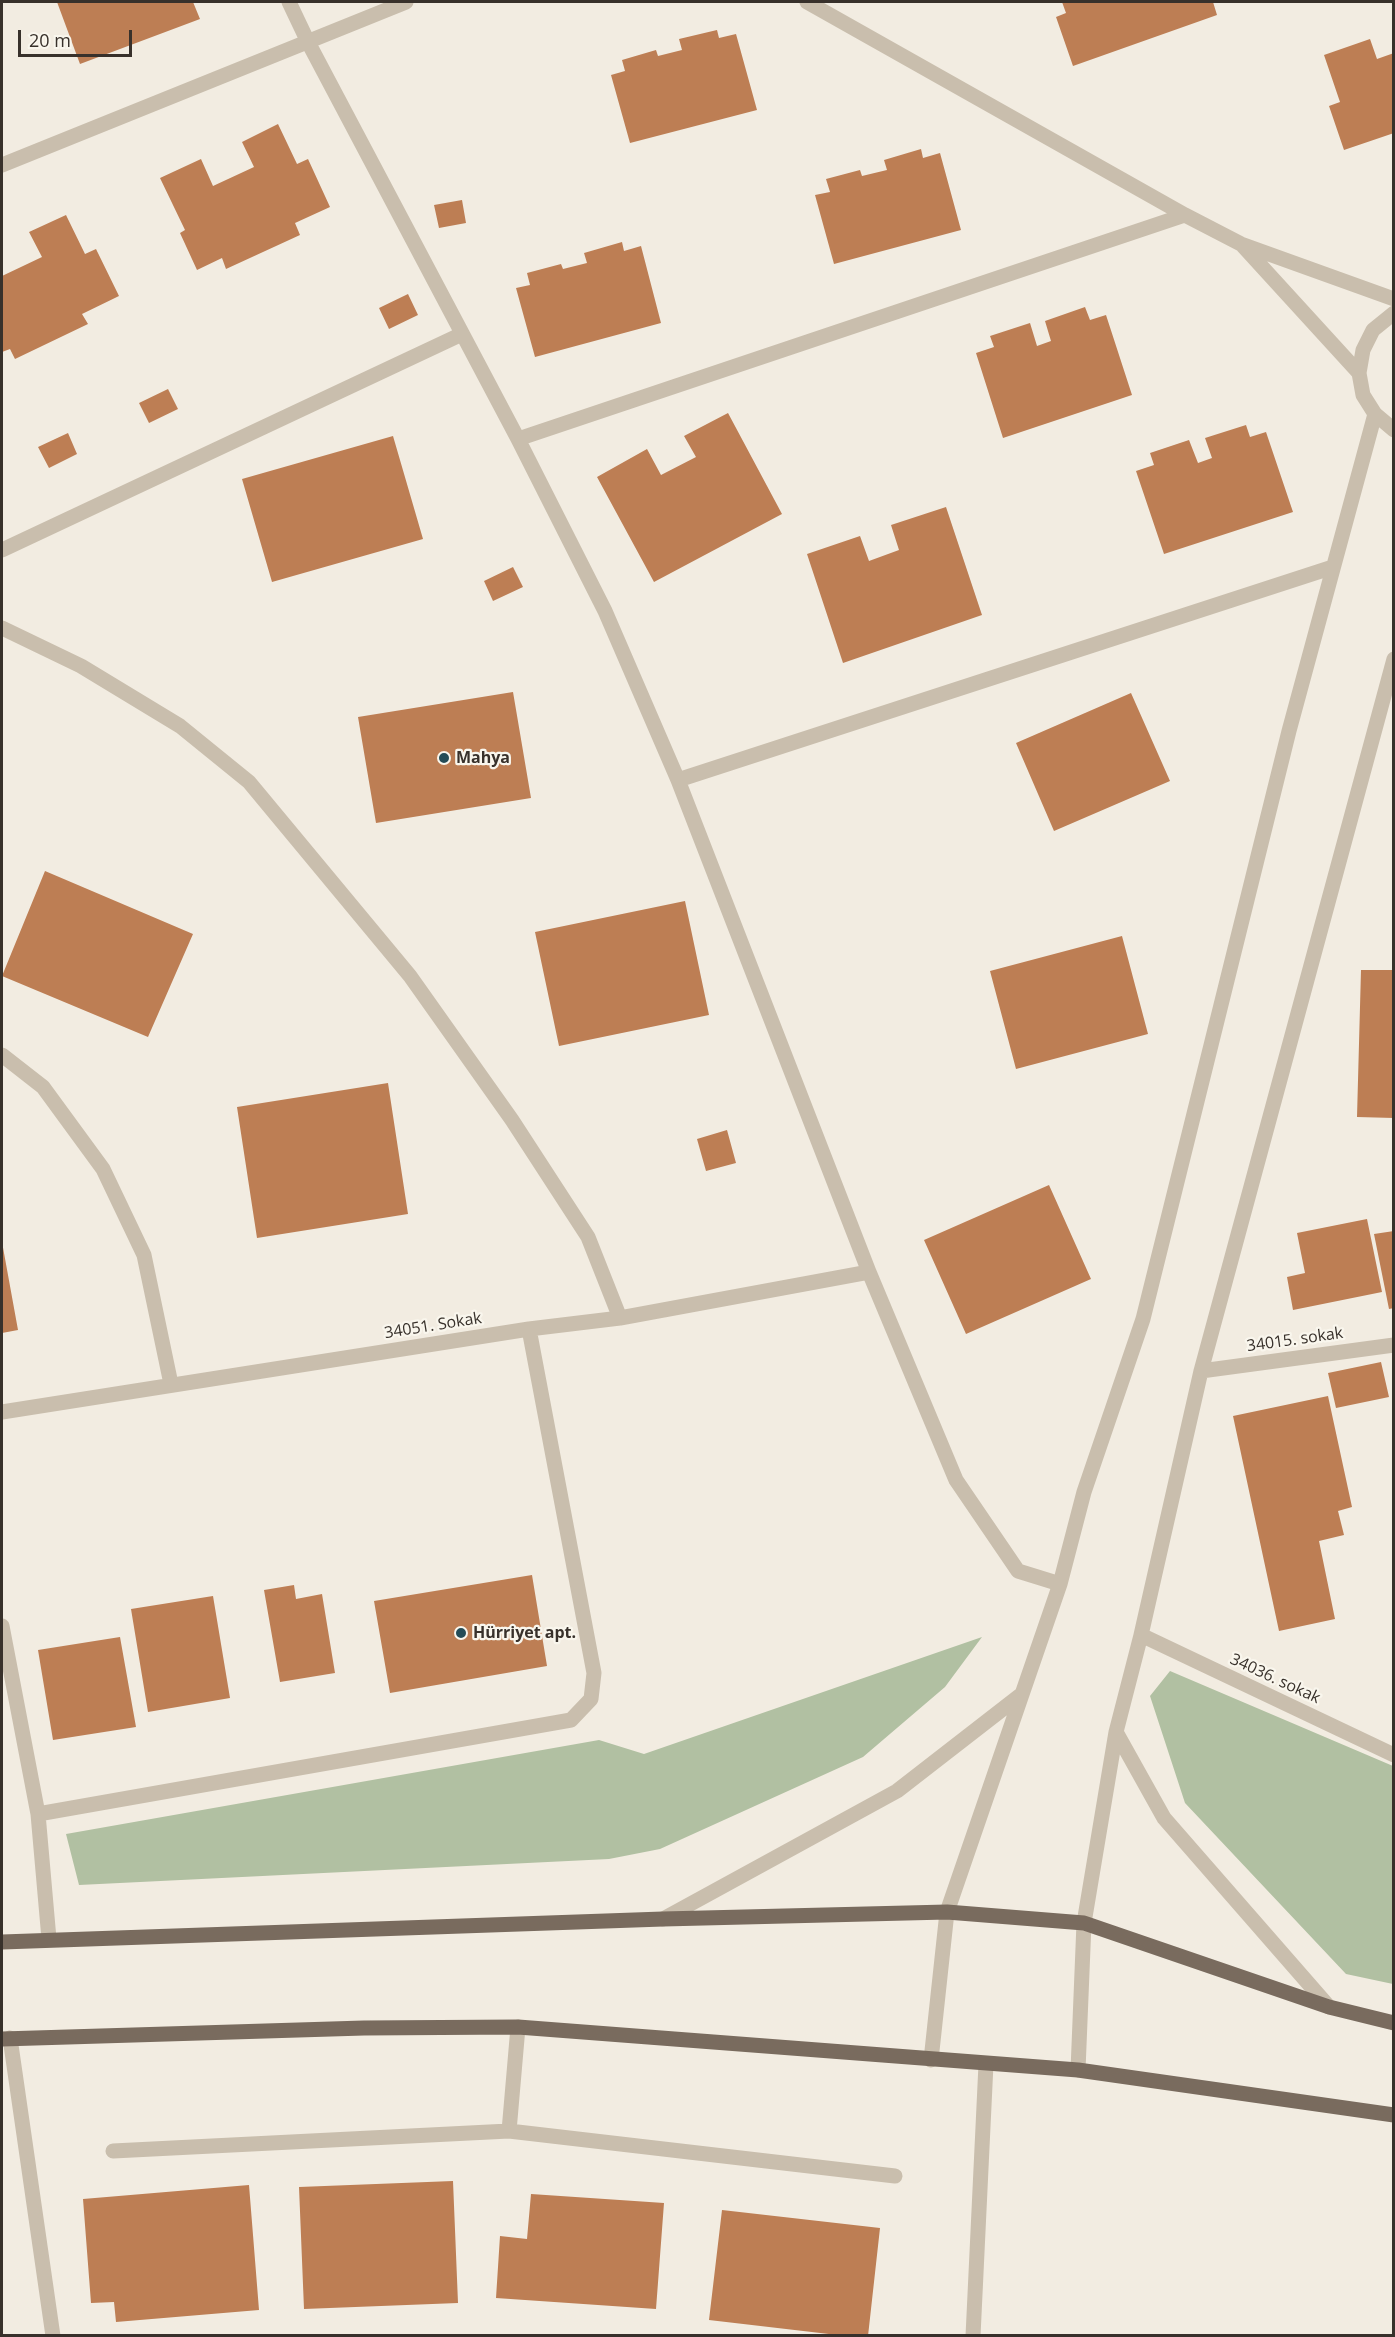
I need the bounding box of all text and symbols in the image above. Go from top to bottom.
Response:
scale bar [21,18,135,56]
text: 20 m [29,28,71,52]
place label: Mahya [456,748,510,768]
marker: Mahya [437,751,451,765]
street label: 34051. Sokak [383,1309,483,1343]
street label: 34015. sokak [1246,1324,1344,1356]
place label: Hürriyet apt. [473,1623,576,1643]
marker: Hürriyet apt. [454,1626,468,1640]
street label: 34036. sokak [1227,1650,1323,1708]

